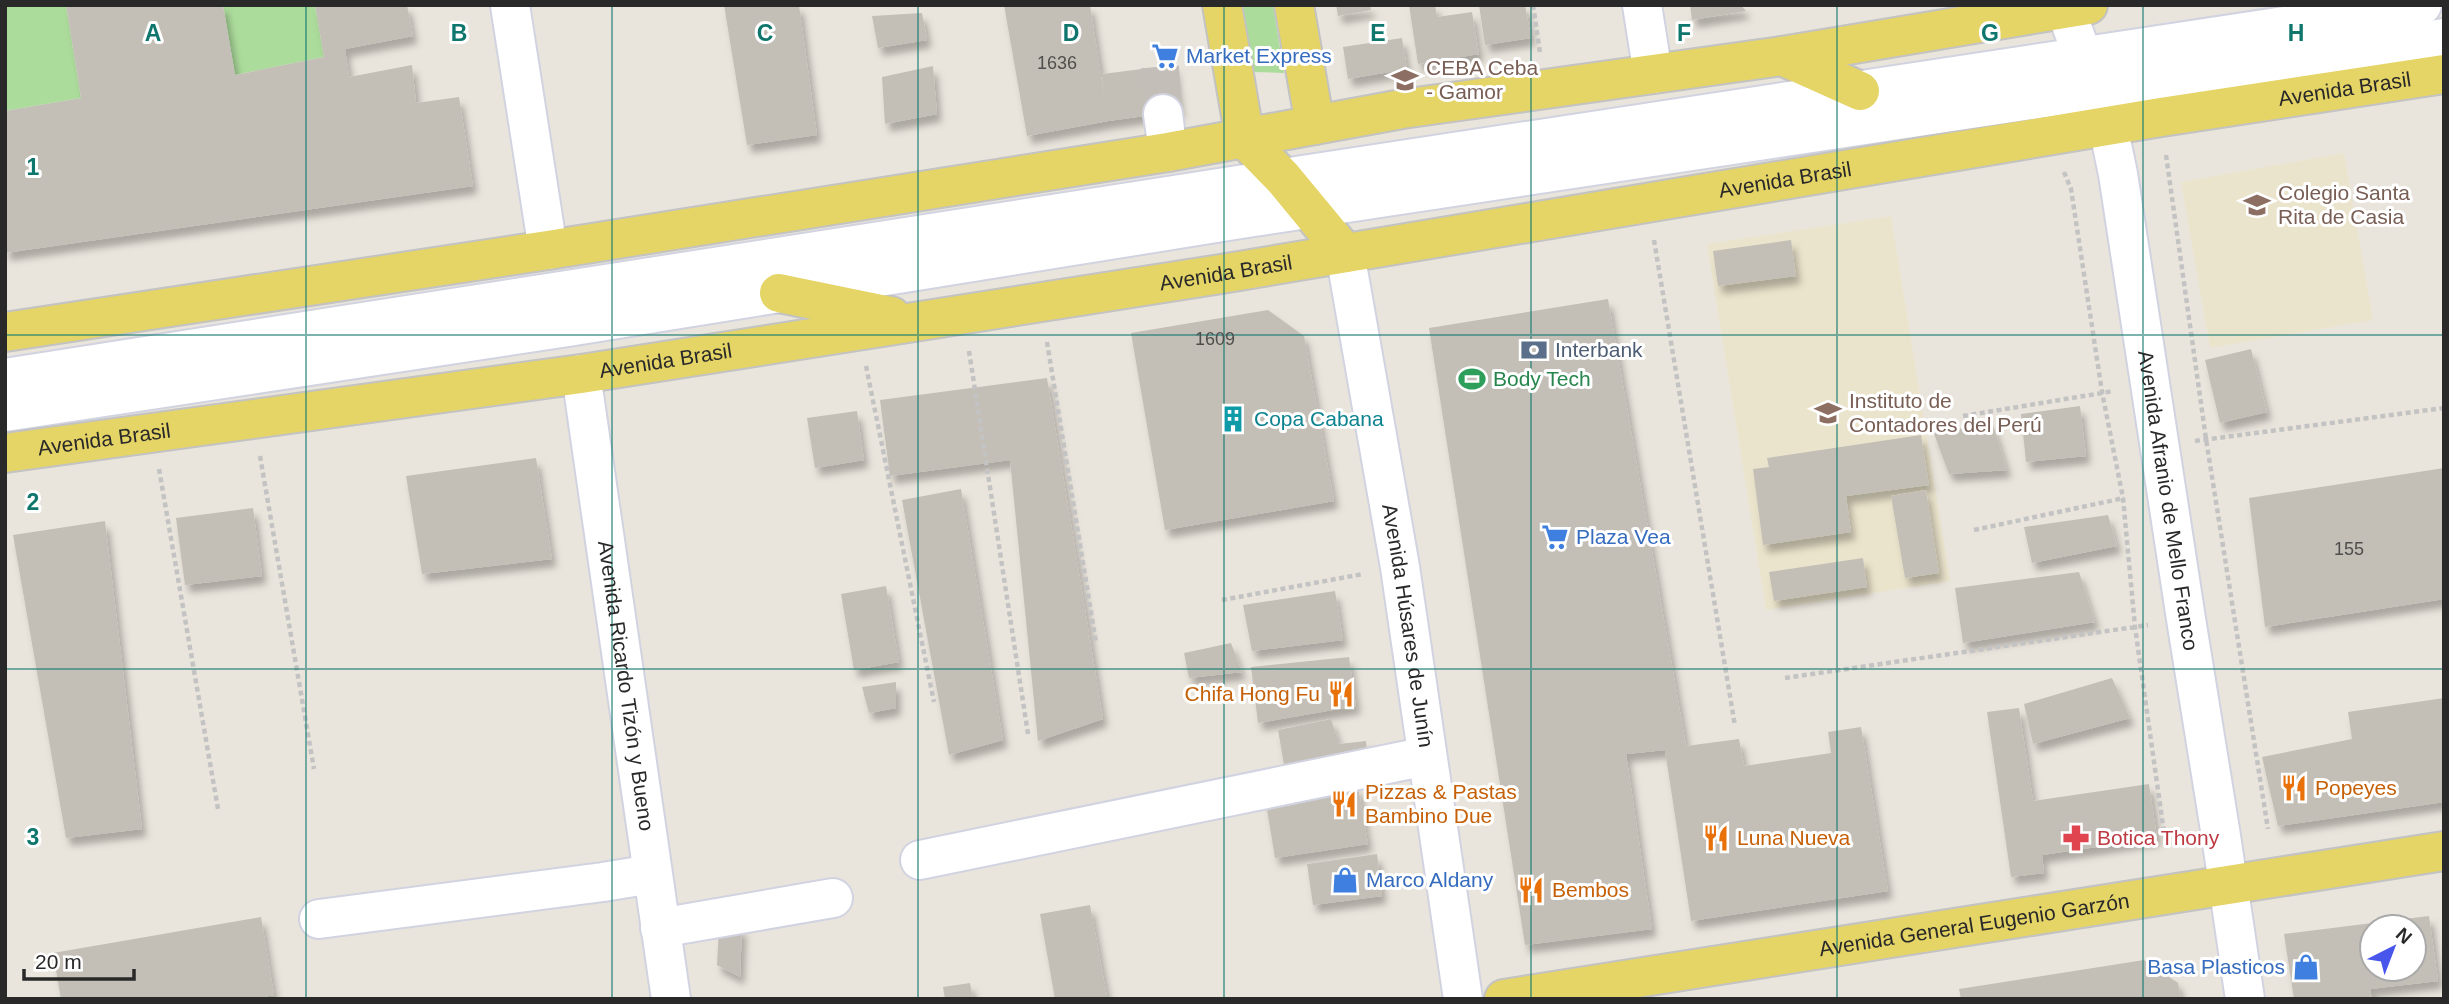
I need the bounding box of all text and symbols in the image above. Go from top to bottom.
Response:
text: A [145,20,161,46]
text: B [451,20,467,46]
text: C [757,20,773,46]
text: D [1063,20,1079,46]
text: E [1370,20,1386,46]
text: F [1677,20,1691,46]
text: G [1981,20,1999,46]
text: H [2288,20,2304,46]
supermarket icon: Market Express [1150,41,1180,71]
place label: Market Express [1186,44,1332,67]
house number: 1636 [1037,53,1077,73]
place label: CEBA Ceba - Gamor [1426,56,1538,103]
school or university icon: CEBA Ceba - Gamor [1390,65,1420,95]
street label: Avenida Brasil [2277,67,2413,110]
text: 1 [27,154,40,180]
street label: Avenida Brasil [1717,157,1853,202]
place label: Colegio Santa Rita de Casia [2278,181,2410,228]
school or university icon: Colegio Santa Rita de Casia [2242,190,2272,220]
street label: Avenida Brasil [1158,250,1294,294]
house number: 1609 [1195,329,1235,349]
bank icon: Interbank [1519,335,1549,365]
place label: Interbank [1555,338,1643,361]
street label: Avenida Brasil [598,339,733,382]
street label: Avenida Afranio de Mello Franco [2134,349,2203,652]
sports icon: Body Tech [1457,364,1487,394]
place label: Body Tech [1493,367,1591,390]
place label: Instituto de Contadores del Perú [1849,389,2042,436]
school or university icon: Instituto de Contadores del Perú [1813,398,1843,428]
building icon: Copa Cabana [1218,404,1248,434]
place label: Copa Cabana [1254,407,1384,430]
street label: Avenida Brasil [36,418,172,459]
text: 2 [27,489,39,515]
street label: Avenida Húsares de Junín [1378,502,1438,749]
supermarket icon: Plaza Vea [1540,522,1570,552]
place label: Plaza Vea [1576,525,1671,548]
street label: Avenida Ricardo Tizón y Bueno [594,539,659,832]
house number: 155 [2334,539,2364,559]
restaurant icon: Chifa Hong Fu [1326,679,1356,709]
place label: Chifa Hong Fu [1185,682,1320,705]
restaurant icon: Popeyes [2279,773,2309,803]
place label: Popeyes [2315,776,2397,799]
place label: Pizzas & Pastas Bambino Due [1365,780,1517,827]
restaurant icon: Pizzas & Pastas Bambino Due [1329,789,1359,819]
restaurant icon: Luna Nueva [1701,823,1731,853]
pharmacy icon: Botica Thony [2061,823,2091,853]
text: 3 [27,824,39,850]
place label: Luna Nueva [1737,826,1851,849]
place label: Botica Thony [2097,826,2220,849]
shop icon: Marco Aldany [1330,865,1360,895]
place label: Marco Aldany [1366,868,1494,891]
restaurant icon: Bembos [1516,875,1546,905]
place label: Bembos [1552,878,1629,901]
street label: Avenida General Eugenio Garzón [1817,889,2131,960]
north arrow [2358,913,2428,983]
text: N [2392,923,2416,948]
scale bar [24,937,135,981]
text: 20 m [35,950,82,973]
shop icon: Basa Plasticos [2291,952,2321,982]
place label: Basa Plasticos [2147,955,2285,978]

